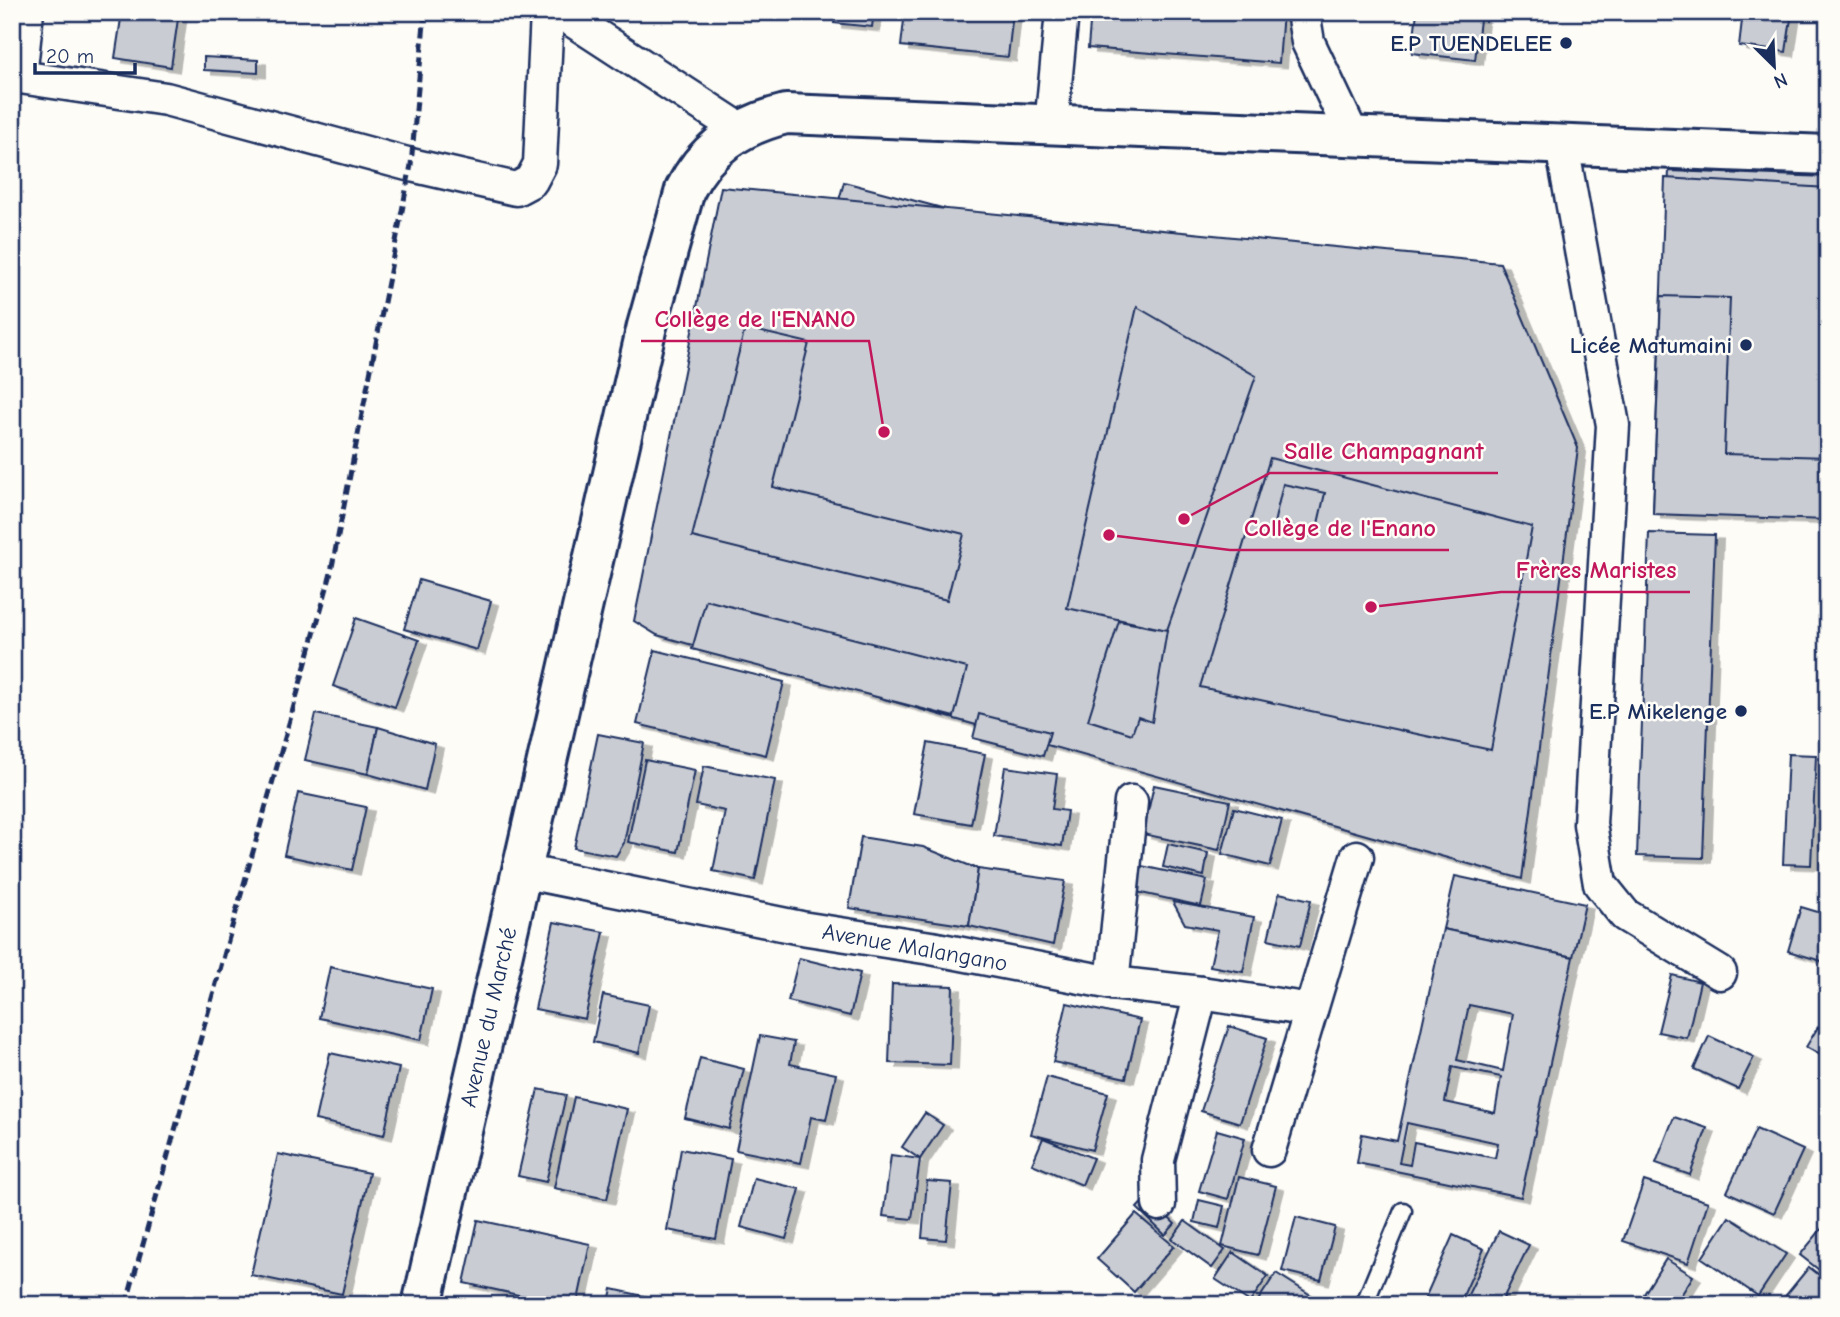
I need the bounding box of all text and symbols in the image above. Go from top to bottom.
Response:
place label: E.P TUENDELEE [1390,30,1552,57]
scale bar [35,32,135,76]
north arrow [1738,32,1808,102]
marker: E.P TUENDELEE [1558,35,1574,51]
text: 20 m [46,44,94,68]
text: N [1770,68,1791,93]
callout: Collège de l'ENANO [641,296,869,341]
text: Collège de l'ENANO [655,305,855,333]
place label: Licée Matumaini [1570,332,1732,359]
marker: Licée Matumaini [1738,337,1754,353]
callout: Salle Champagnant [1270,428,1498,473]
text: Salle Champagnant [1284,437,1485,465]
callout: Collège de l'Enano [1230,505,1449,550]
text: Collège de l'Enano [1244,514,1436,542]
callout: Frères Maristes [1501,547,1690,592]
text: Frères Maristes [1516,556,1676,584]
place label: E.P Mikelenge [1589,698,1727,725]
marker: E.P Mikelenge [1733,703,1749,719]
street label: Avenue Malangano [820,918,1010,977]
street label: Avenue du Marché [455,924,522,1110]

